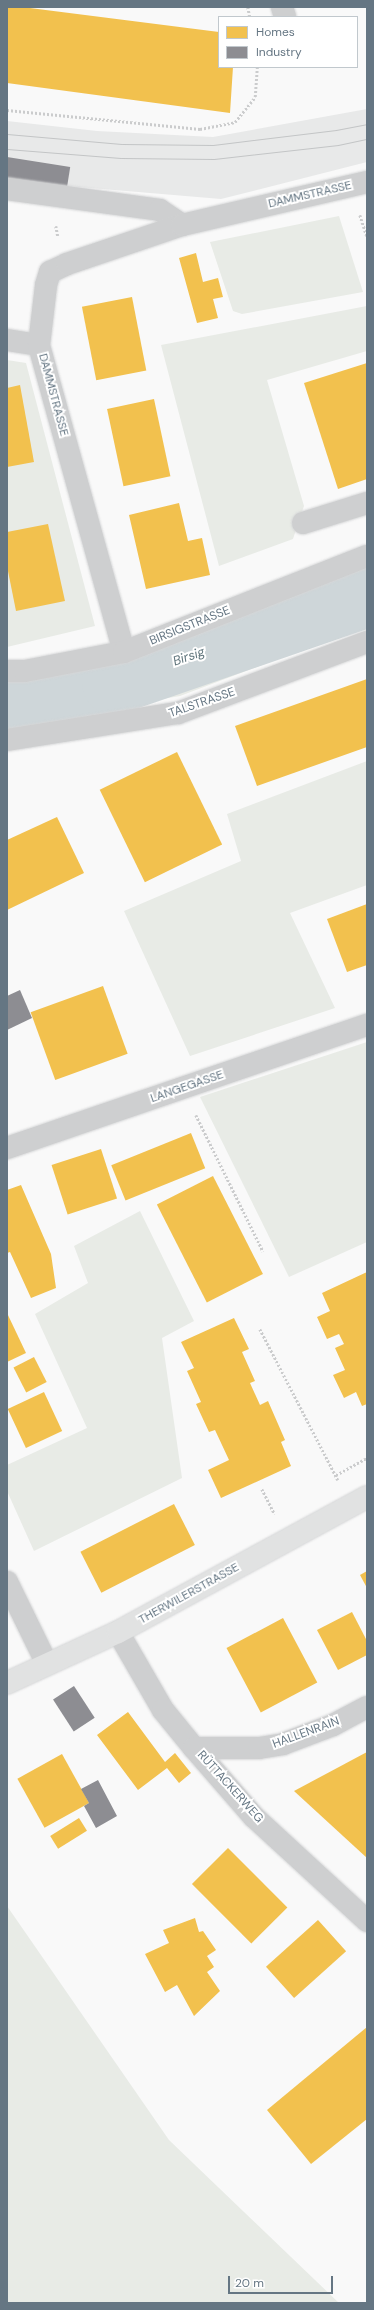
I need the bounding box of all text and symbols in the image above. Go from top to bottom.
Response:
legend [218,16,358,68]
text: Homes [256,24,295,40]
text: Industry [256,44,302,60]
street label: DAMMSTRASSE [267,178,353,212]
street label: DAMMSTRASSE [35,352,71,438]
street label: BIRSIGSTRASSE [148,603,232,649]
water label: Birsig [171,644,207,670]
street label: TALSTRASSE [167,685,237,721]
street label: LANGEGASSE [149,1068,225,1106]
street label: THERWILERSTRASSE [136,1560,242,1628]
street label: HALLENRAIN [271,1714,341,1752]
street label: RÜTTACKERWEG [194,1748,266,1826]
scale bar [230,2268,335,2294]
text: 20 m [235,2275,264,2291]

